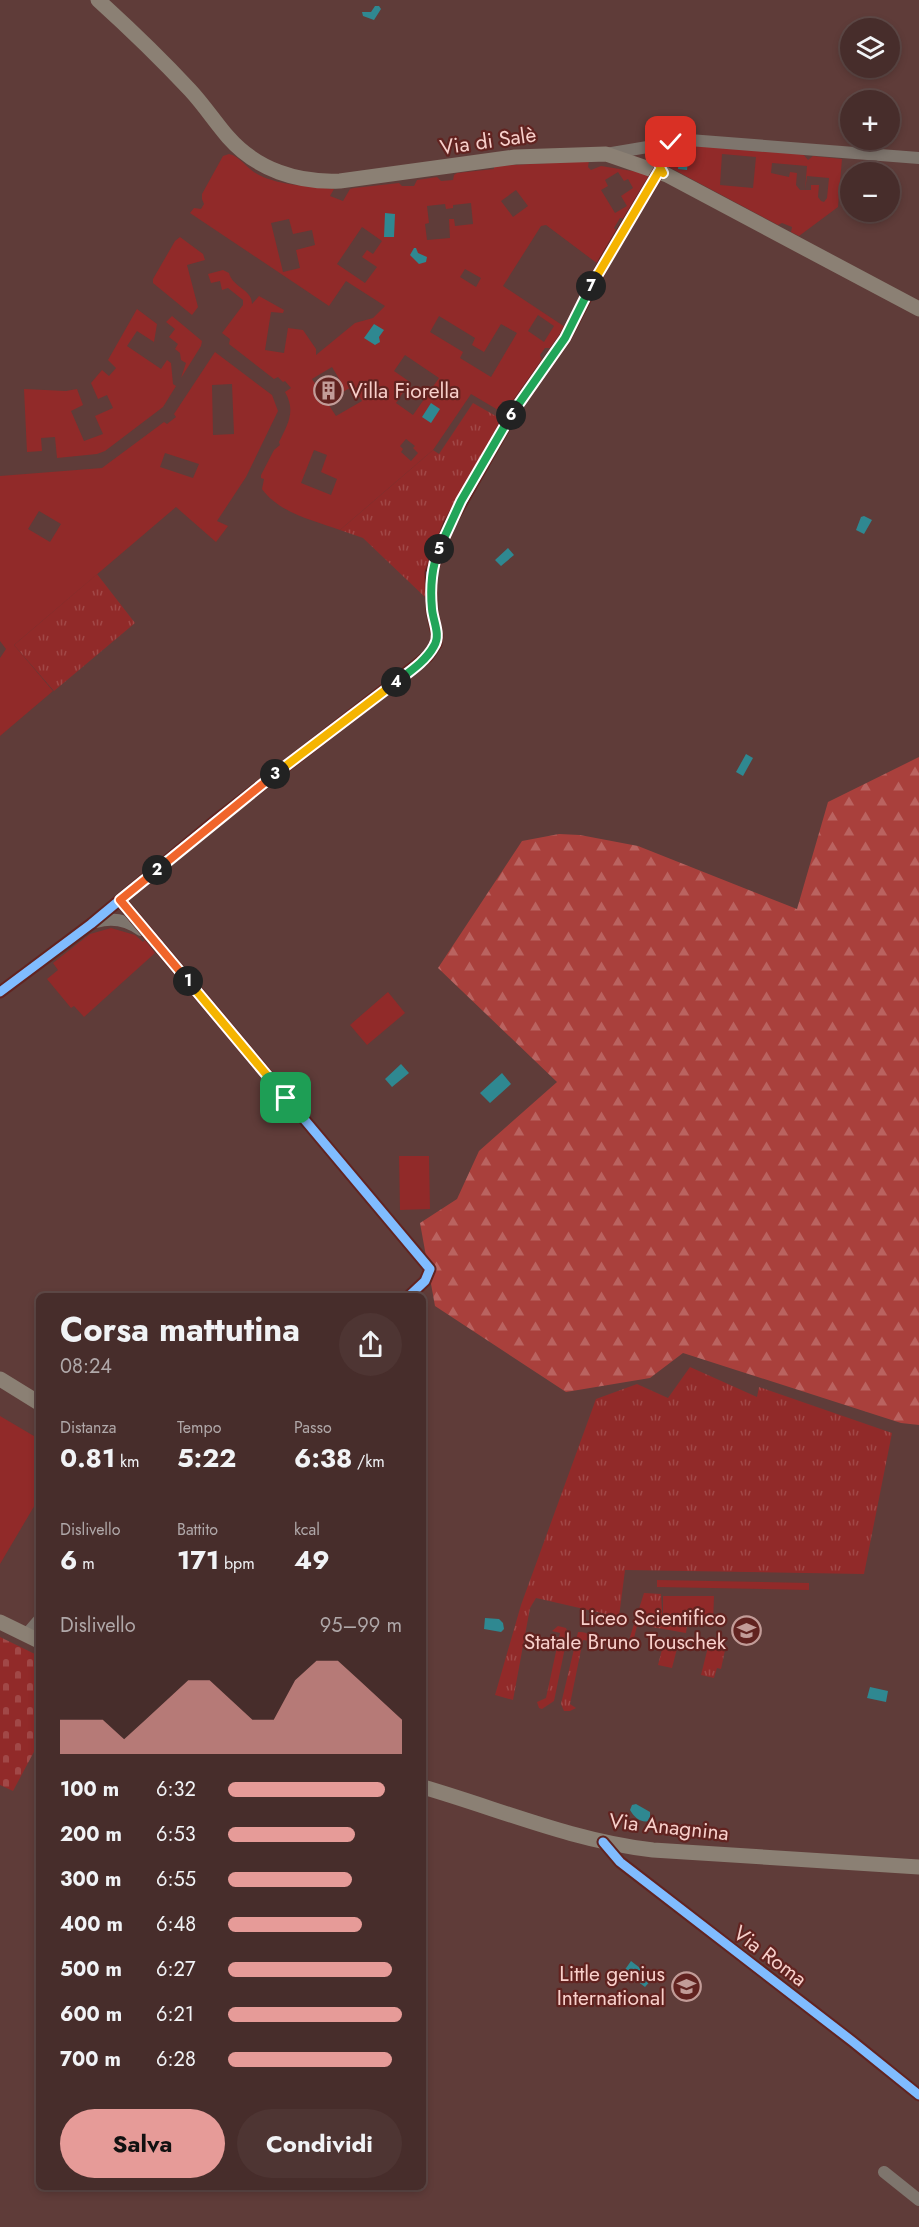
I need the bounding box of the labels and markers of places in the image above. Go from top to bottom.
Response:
pin [645,116,696,167]
pin: 7 [576,271,606,301]
building icon: Villa Fiorella [312,375,344,407]
place label: Villa Fiorella [349,376,459,406]
pin: 6 [496,400,526,430]
pin: 5 [424,534,454,564]
pin: 4 [381,667,411,697]
pin: 3 [260,759,290,789]
pin: 2 [142,855,172,885]
pin: 1 [173,966,203,996]
pin [260,1072,311,1123]
place label: Liceo Scientifico Statale Bruno Touschek [524,1603,727,1657]
school or university icon: Liceo Scientifico Statale Bruno Touschek [731,1614,763,1646]
place label: Little genius International [557,1959,665,2013]
school or university icon: Little genius International [670,1970,702,2002]

